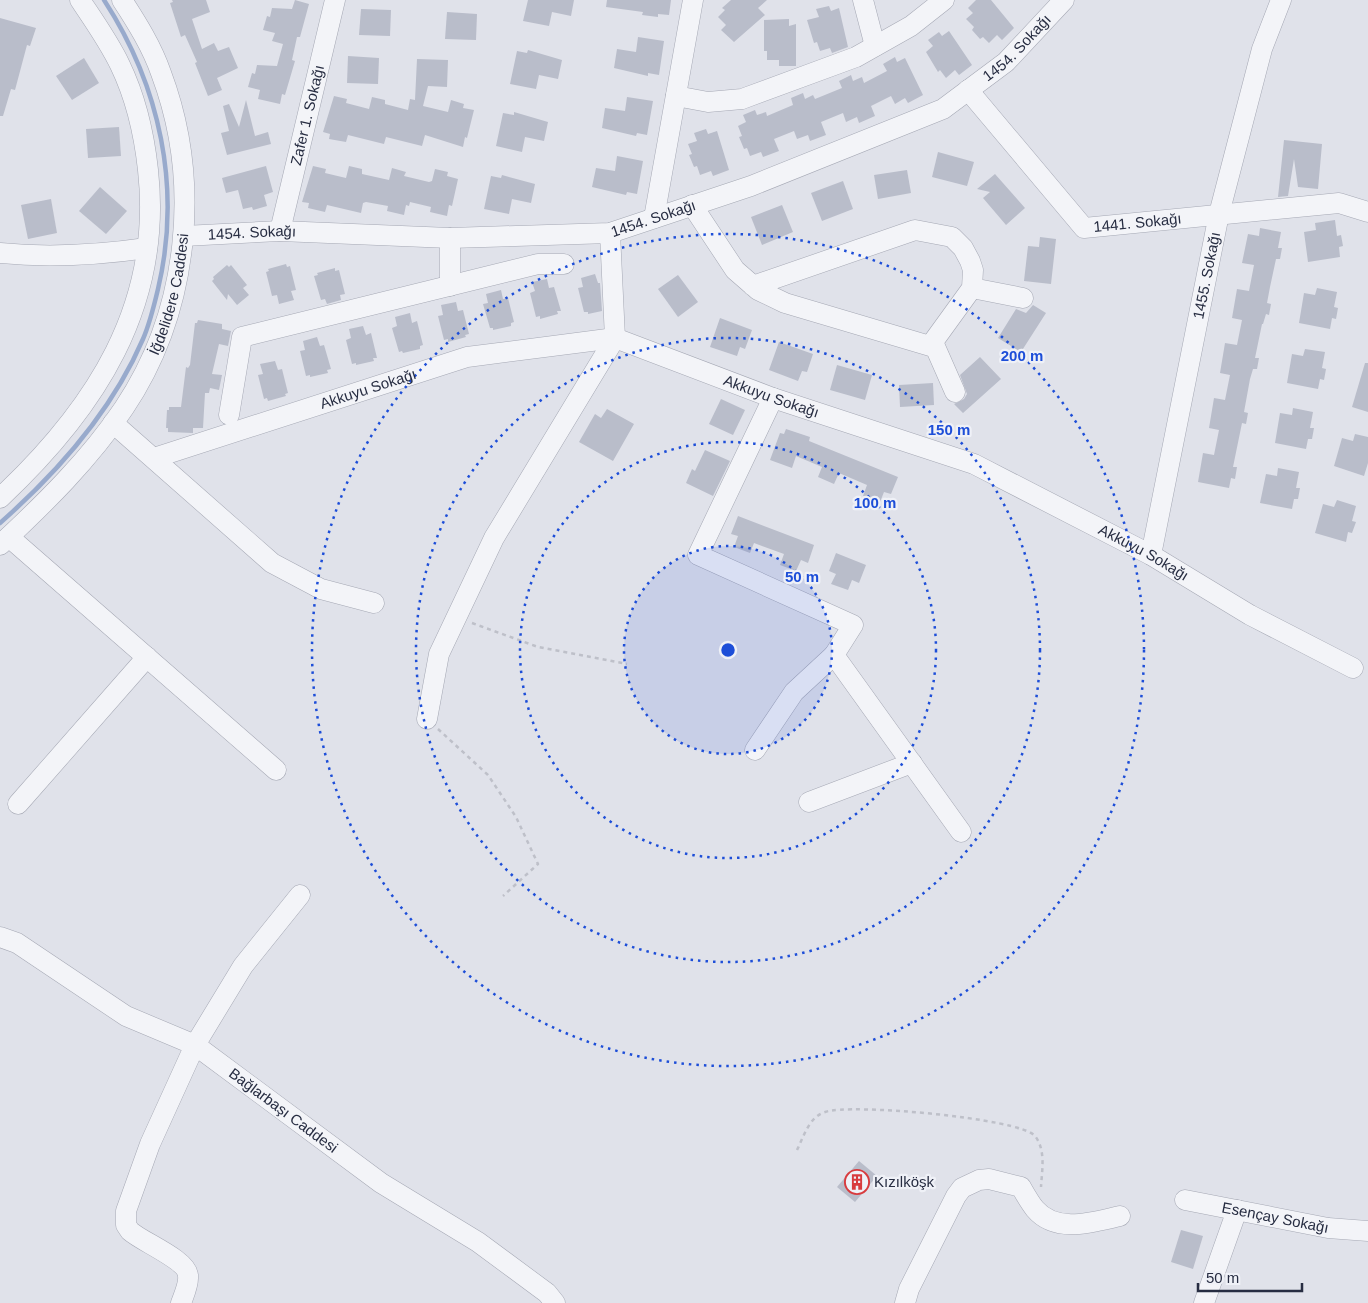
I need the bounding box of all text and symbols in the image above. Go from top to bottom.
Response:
street label: 1454. Sokağı [979,11,1054,84]
street label: Zafer 1. Sokağı [287,63,327,167]
street label: 1454. Sokağı [609,196,698,240]
street label: 1441. Sokağı [1093,209,1182,235]
street label: 1454. Sokağı [207,222,296,243]
street label: 1455. Sokağı [1189,230,1223,320]
street label: İğdelidere Caddesi [145,233,191,358]
text: 200 m [1001,347,1043,364]
street label: Akkuyu Sokağı [318,365,418,412]
street label: Akkuyu Sokağı [721,371,821,421]
text: 150 m [928,421,970,438]
text: 100 m [854,494,896,511]
street label: Akkuyu Sokağı [1096,521,1192,584]
text: 50 m [785,568,819,585]
centre of rings [719,641,737,659]
street label: Bağlarbaşı Caddesi [226,1064,341,1156]
building icon: Kızılköşk [844,1169,870,1195]
place label: Kızılköşk [874,1173,935,1190]
street label: Esençay Sokağı [1221,1198,1330,1236]
scale bar [1198,1260,1302,1292]
text: 50 m [1206,1269,1239,1286]

